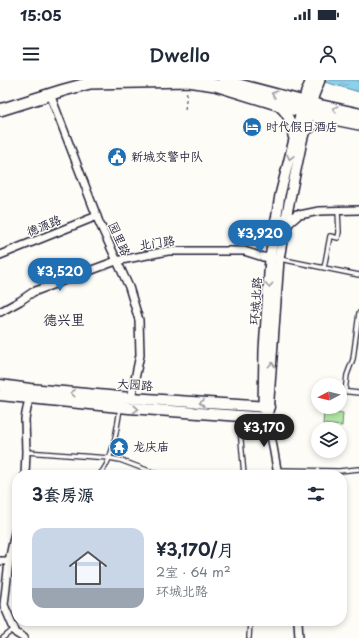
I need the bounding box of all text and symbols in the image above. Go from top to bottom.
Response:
text: 15:05 [20,3,62,26]
text: Dwello [149,41,210,68]
icon: menu [20,43,42,65]
icon: person [317,43,339,65]
one-way arrow [271,90,278,99]
one-way arrow [332,105,339,114]
hotel icon: 时代假日酒店 [241,116,263,138]
place label: 时代假日酒店 [266,117,338,135]
public building icon: 新城交警中队 [106,146,128,168]
place label: 新城交警中队 [131,147,203,165]
one-way arrow [286,153,295,160]
street label: 德源路 [24,210,64,240]
street label: 园里路 [104,218,135,259]
pin: ¥3,920 [227,220,293,254]
text: ¥3,920 [237,223,283,242]
street label: 北门路 [138,231,176,253]
pin: ¥3,520 [27,258,93,292]
text: ¥3,520 [37,261,83,280]
street label: 环城北路 [244,276,266,326]
one-way arrow [264,282,273,288]
district label: 德兴里 [43,309,85,330]
one-way arrow [267,362,276,368]
street label: 大园路 [116,374,154,394]
north arrow [311,378,347,414]
map controls [311,378,347,458]
one-way arrow [69,388,76,397]
one-way arrow [199,398,205,407]
one-way arrow [133,404,139,413]
pin: ¥3,170 [231,414,297,448]
text: ¥3,170 [243,417,285,436]
button: layers [311,422,347,458]
temple icon: 龙庆庙 [108,436,130,458]
place label: 龙庆庙 [133,437,169,455]
text: 3套房源 [32,481,94,507]
icon: filters [305,483,327,505]
text: ¥3,170/月 [156,536,234,562]
icon: home [64,544,112,592]
text: 2室 · 64 m² [156,562,231,581]
text: 环城北路 [156,581,208,600]

